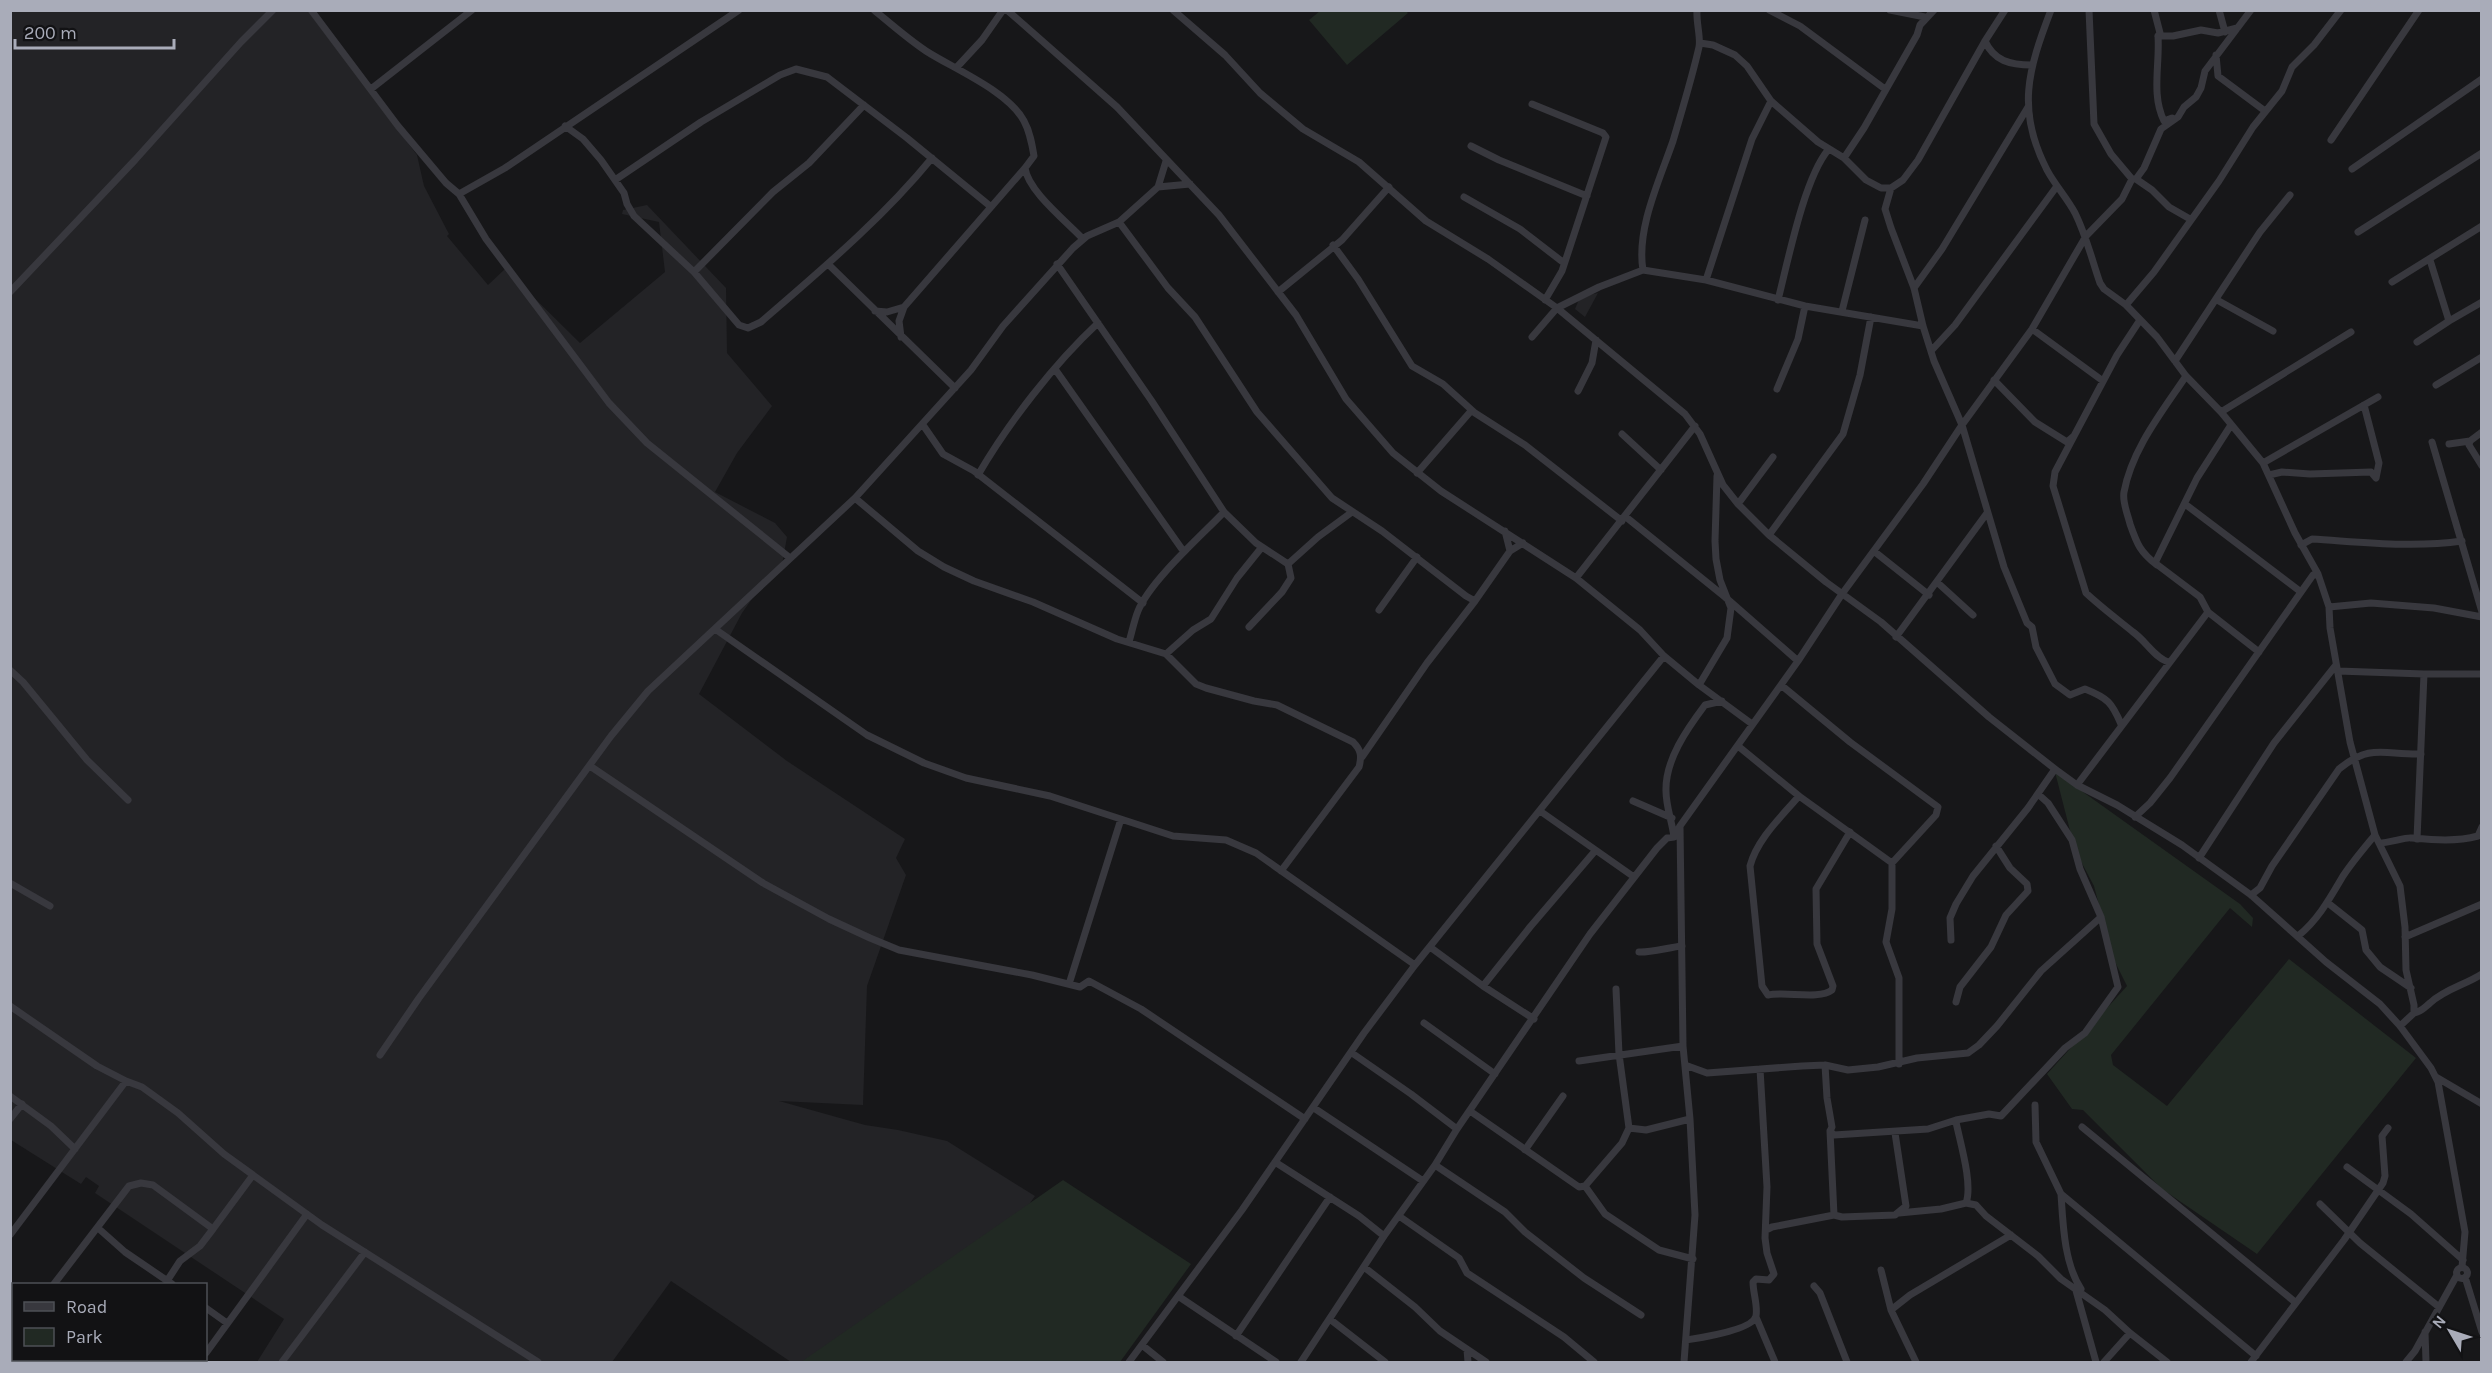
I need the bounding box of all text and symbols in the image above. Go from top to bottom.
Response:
scale bar [15,12,174,50]
text: 200 m [24,22,77,44]
legend [12,1283,207,1361]
text: Road [66,1296,107,1318]
north arrow [2420,1301,2480,1361]
text: N [2428,1311,2450,1332]
text: Park [66,1326,103,1348]

